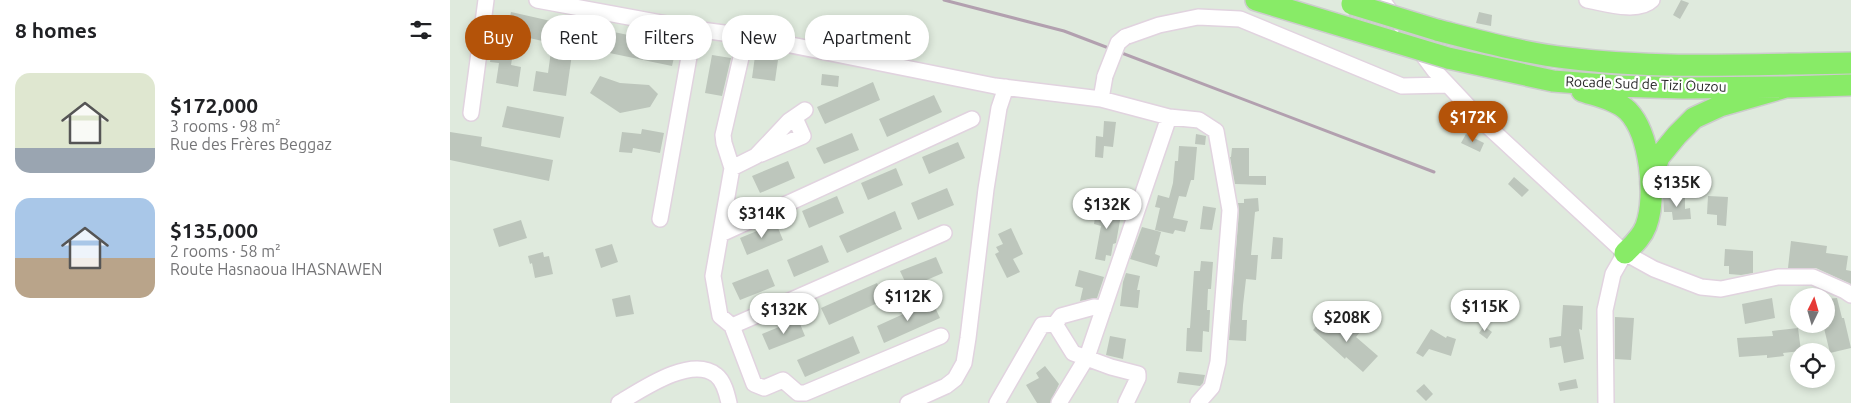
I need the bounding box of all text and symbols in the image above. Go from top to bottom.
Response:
chip: Buy [465,15,531,60]
chip: Rent [541,15,616,60]
chip: Filters [626,15,712,60]
chip: New [722,15,795,60]
chip: Apartment [805,15,929,60]
icon: filters [407,16,435,44]
text: 8 homes [15,18,97,42]
street label: Rocade Sud de Tizi Ouzou [1565,73,1727,95]
icon: home [55,93,115,153]
text: $172,000 [170,93,258,117]
pin: $172K [1438,100,1508,143]
text: $172K [1450,108,1496,126]
text: 3 rooms · 98 m² [170,117,281,135]
text: Rue des Frères Beggaz [170,135,332,153]
pin: $135K [1642,166,1712,208]
text: $135K [1654,173,1700,191]
pin: $132K [1072,188,1142,230]
text: $132K [1084,195,1130,213]
pin: $314K [727,196,797,239]
text: $314K [739,204,785,222]
icon: home [55,218,115,278]
text: $135,000 [170,218,258,242]
text: 2 rooms · 58 m² [170,242,281,260]
text: Route Hasnaoua IHASNAWEN [170,260,382,278]
pin: $112K [873,280,943,322]
text: $112K [885,287,931,305]
north arrow [1790,288,1835,332]
map controls [1790,288,1835,388]
pin: $115K [1450,290,1520,332]
pin: $132K [749,292,819,335]
text: $115K [1462,297,1508,315]
text: $132K [761,300,807,318]
pin: $208K [1312,300,1382,343]
text: $208K [1324,308,1370,326]
button: locate [1790,343,1835,388]

